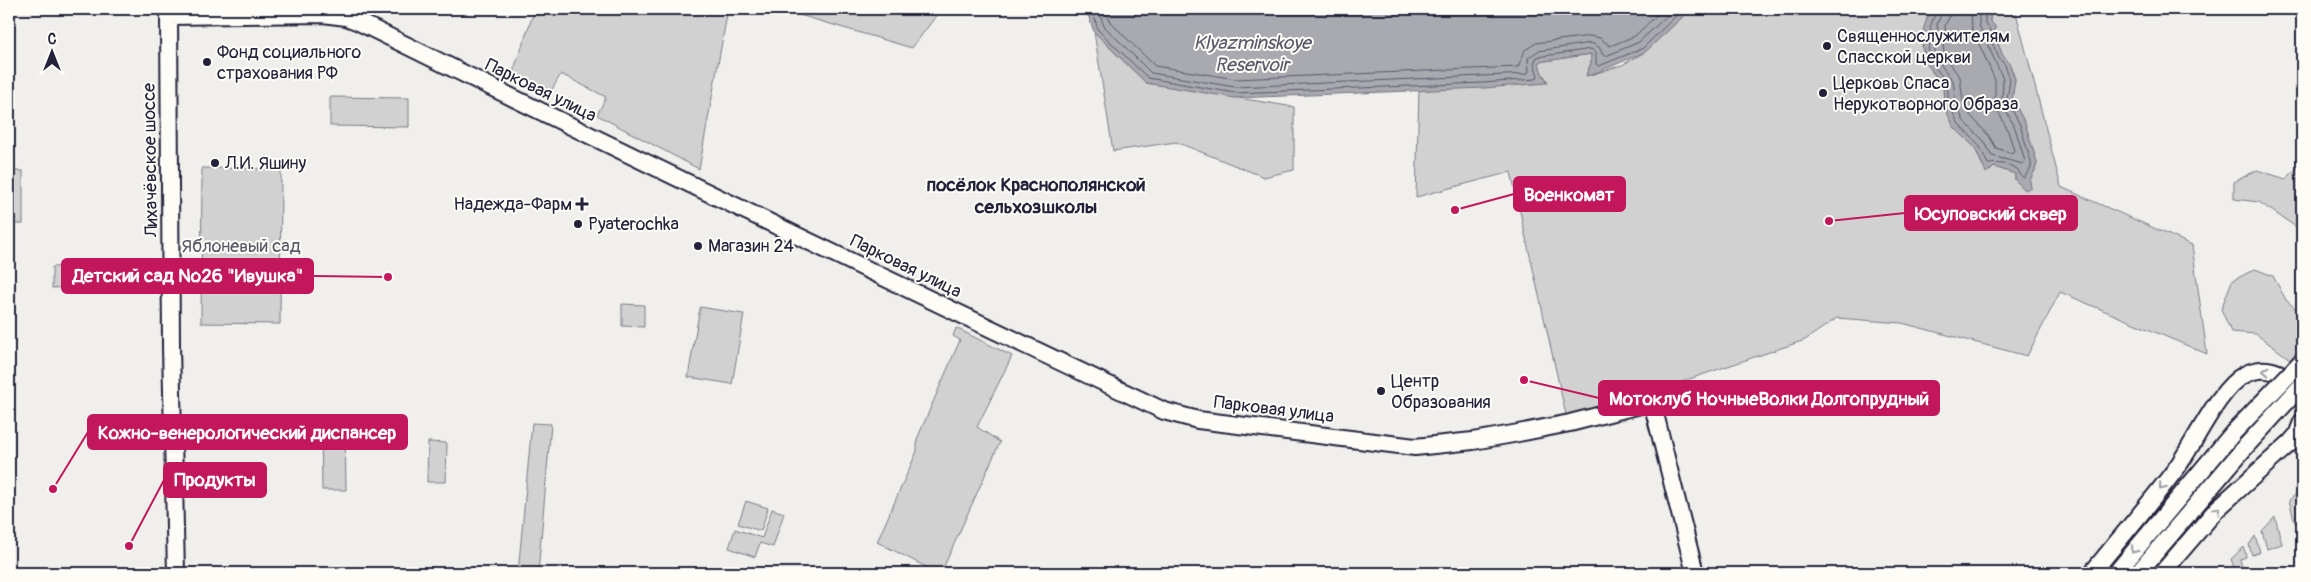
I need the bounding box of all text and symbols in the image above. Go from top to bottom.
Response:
place label: Священнослужителям Спасской церкви [1837,25,2010,69]
north arrow [28,28,78,78]
text: С [48,31,57,48]
water label: Klyazminskoye Reservoir [1193,31,1312,77]
marker: Священнослужителям Спасской церкви [1821,40,1833,52]
place label: Фонд социального страхования РФ [217,41,361,85]
street label: Парковая улица [481,54,600,127]
marker: Фонд социального страхования РФ [201,56,213,68]
place label: Церковь Спаса Нерукотворного Образа [1833,72,2018,116]
street label: Лихачёвское шоссе [138,83,163,238]
marker: Церковь Спаса Нерукотворного Образа [1817,87,1829,99]
place label: Л.И. Яшину [224,152,307,175]
marker: Л.И. Яшину [209,157,221,169]
district label: посёлок Краснополянской сельхозшколы [926,173,1146,219]
callout: Военкомат [1514,177,1625,211]
text: Военкомат [1524,183,1615,207]
place label: Надежда-Фарм [453,193,572,216]
callout: Юсуповский сквер [1905,196,2077,230]
marker: Надежда-Фарм [576,198,588,210]
text: Юсуповский сквер [1914,202,2067,226]
place label: Pyaterochka [588,213,679,236]
marker: Pyaterochka [572,218,584,230]
street label: Парковая улица [846,230,965,303]
park label: Яблоневый сад [181,235,301,258]
place label: Магазин 24 [708,235,794,258]
marker: Магазин 24 [692,240,704,252]
callout: Детский сад №26 "Ивушка" [62,259,313,293]
text: Детский сад №26 "Ивушка" [72,264,303,288]
one-way arrow [2262,366,2270,377]
place label: Центр Образования [1391,370,1491,414]
callout: Мотоклуб НочныеВолки Долгопрудный [1599,381,1939,415]
marker: Центр Образования [1375,385,1387,397]
text: Мотоклуб НочныеВолки Долгопрудный [1609,387,1929,411]
street label: Парковая улица [1212,391,1335,428]
callout: Кожно-венерологический диспансер [88,415,407,449]
text: Кожно-венерологический диспансер [98,421,396,445]
callout: Продукты [164,463,266,497]
text: Продукты [174,468,256,492]
one-way arrow [2159,481,2168,490]
one-way arrow [2211,506,2220,515]
one-way arrow [2131,545,2140,554]

